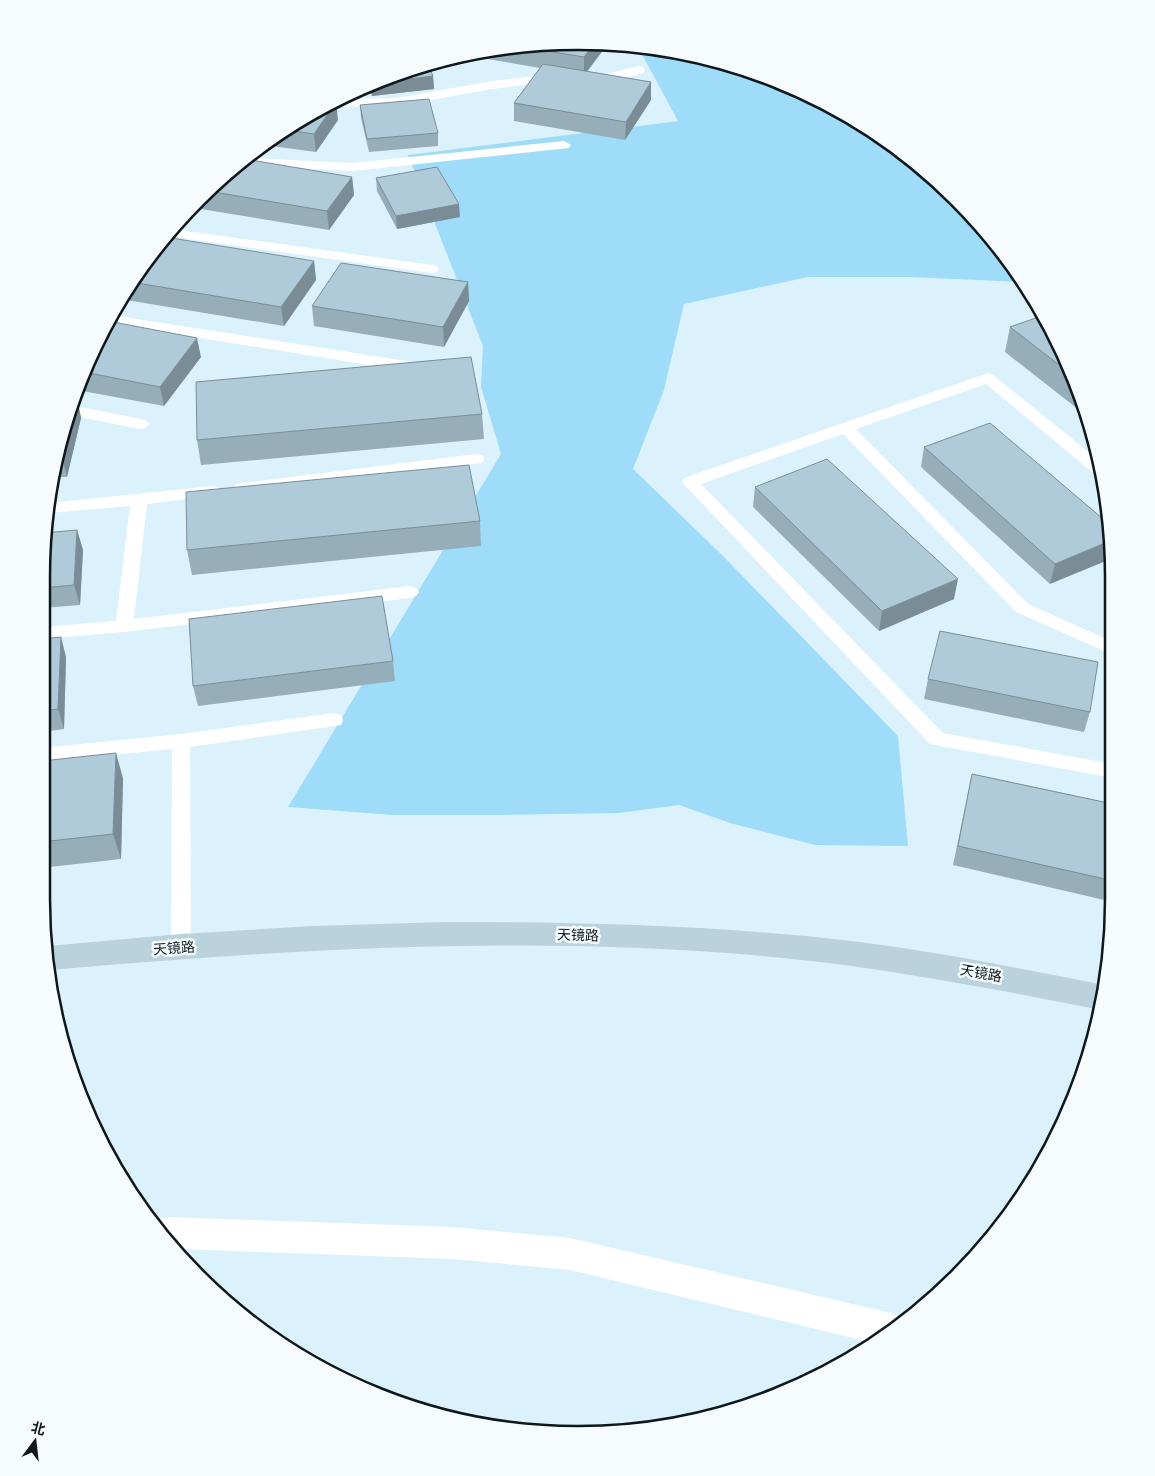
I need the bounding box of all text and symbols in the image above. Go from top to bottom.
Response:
street label: 天镜路 [557,926,599,945]
street label: 天镜路 [152,939,196,958]
street label: 天镜路 [959,961,1003,986]
north arrow [10,1416,60,1466]
text: 北 [29,1419,47,1439]

